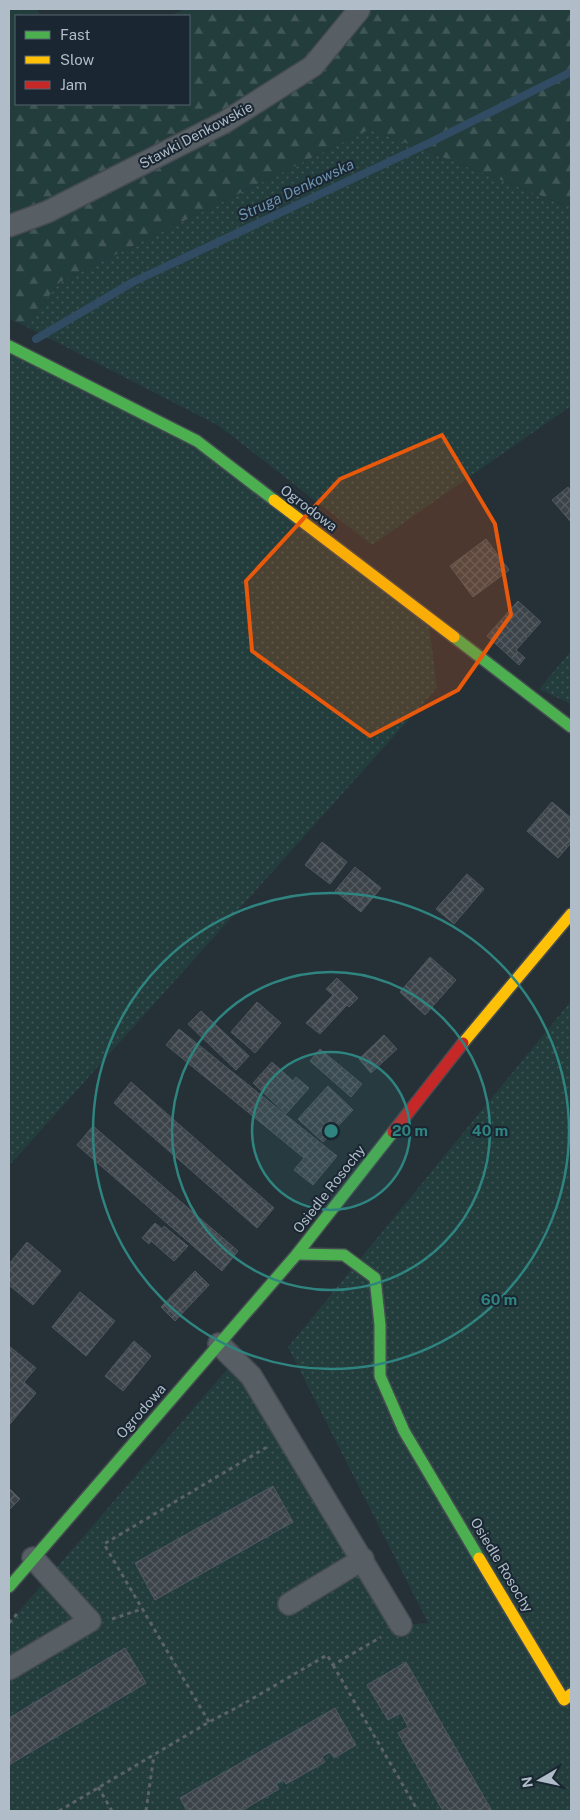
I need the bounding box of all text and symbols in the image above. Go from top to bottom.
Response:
legend [15,15,190,105]
text: Fast [60,26,90,43]
text: Slow [60,51,95,68]
text: Jam [60,76,87,93]
street label: Stawki Denkowskie [137,98,255,172]
water label: Struga Denkowska [235,155,357,224]
street label: Ogrodowa [277,481,341,535]
centre of rings [322,1122,340,1140]
text: 20 m [392,1122,428,1139]
text: 40 m [472,1122,508,1139]
street label: Osiedle Rosochy [290,1141,369,1236]
text: 60 m [481,1291,517,1308]
street label: Ogrodowa [113,1381,169,1441]
street label: Osiedle Rosochy [468,1515,537,1616]
north arrow [515,1755,565,1805]
text: N [518,1775,536,1789]

